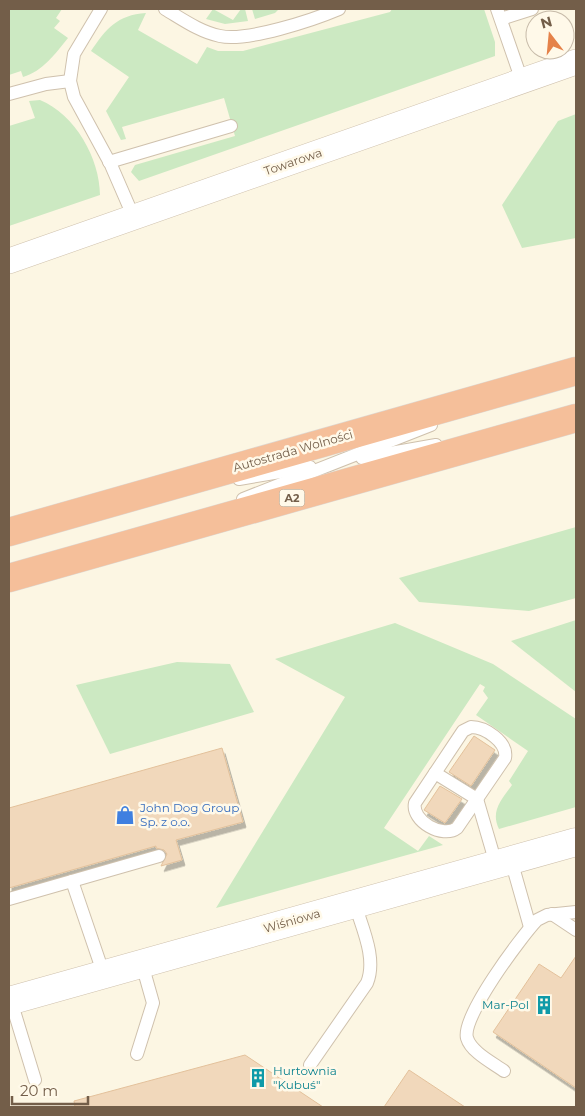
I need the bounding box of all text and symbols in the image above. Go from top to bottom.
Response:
north arrow [525,10,575,60]
text: N [538,12,554,33]
street label: Towarowa [262,145,324,178]
street label: Autostrada Wolności [231,426,355,475]
road number: A2 [280,489,304,506]
place label: John Dog Group Sp. z o.o. [139,800,239,829]
shop icon: John Dog Group Sp. z o.o. [114,804,136,826]
street label: Wiśniowa [262,905,322,936]
building icon: Mar-Pol [533,994,555,1016]
place label: Mar-Pol [482,997,529,1012]
place label: Hurtownia "Kubuś" [273,1063,337,1092]
building icon: Hurtownia "Kubuś" [247,1067,269,1089]
scale bar [12,1074,89,1106]
text: 20 m [20,1081,58,1100]

